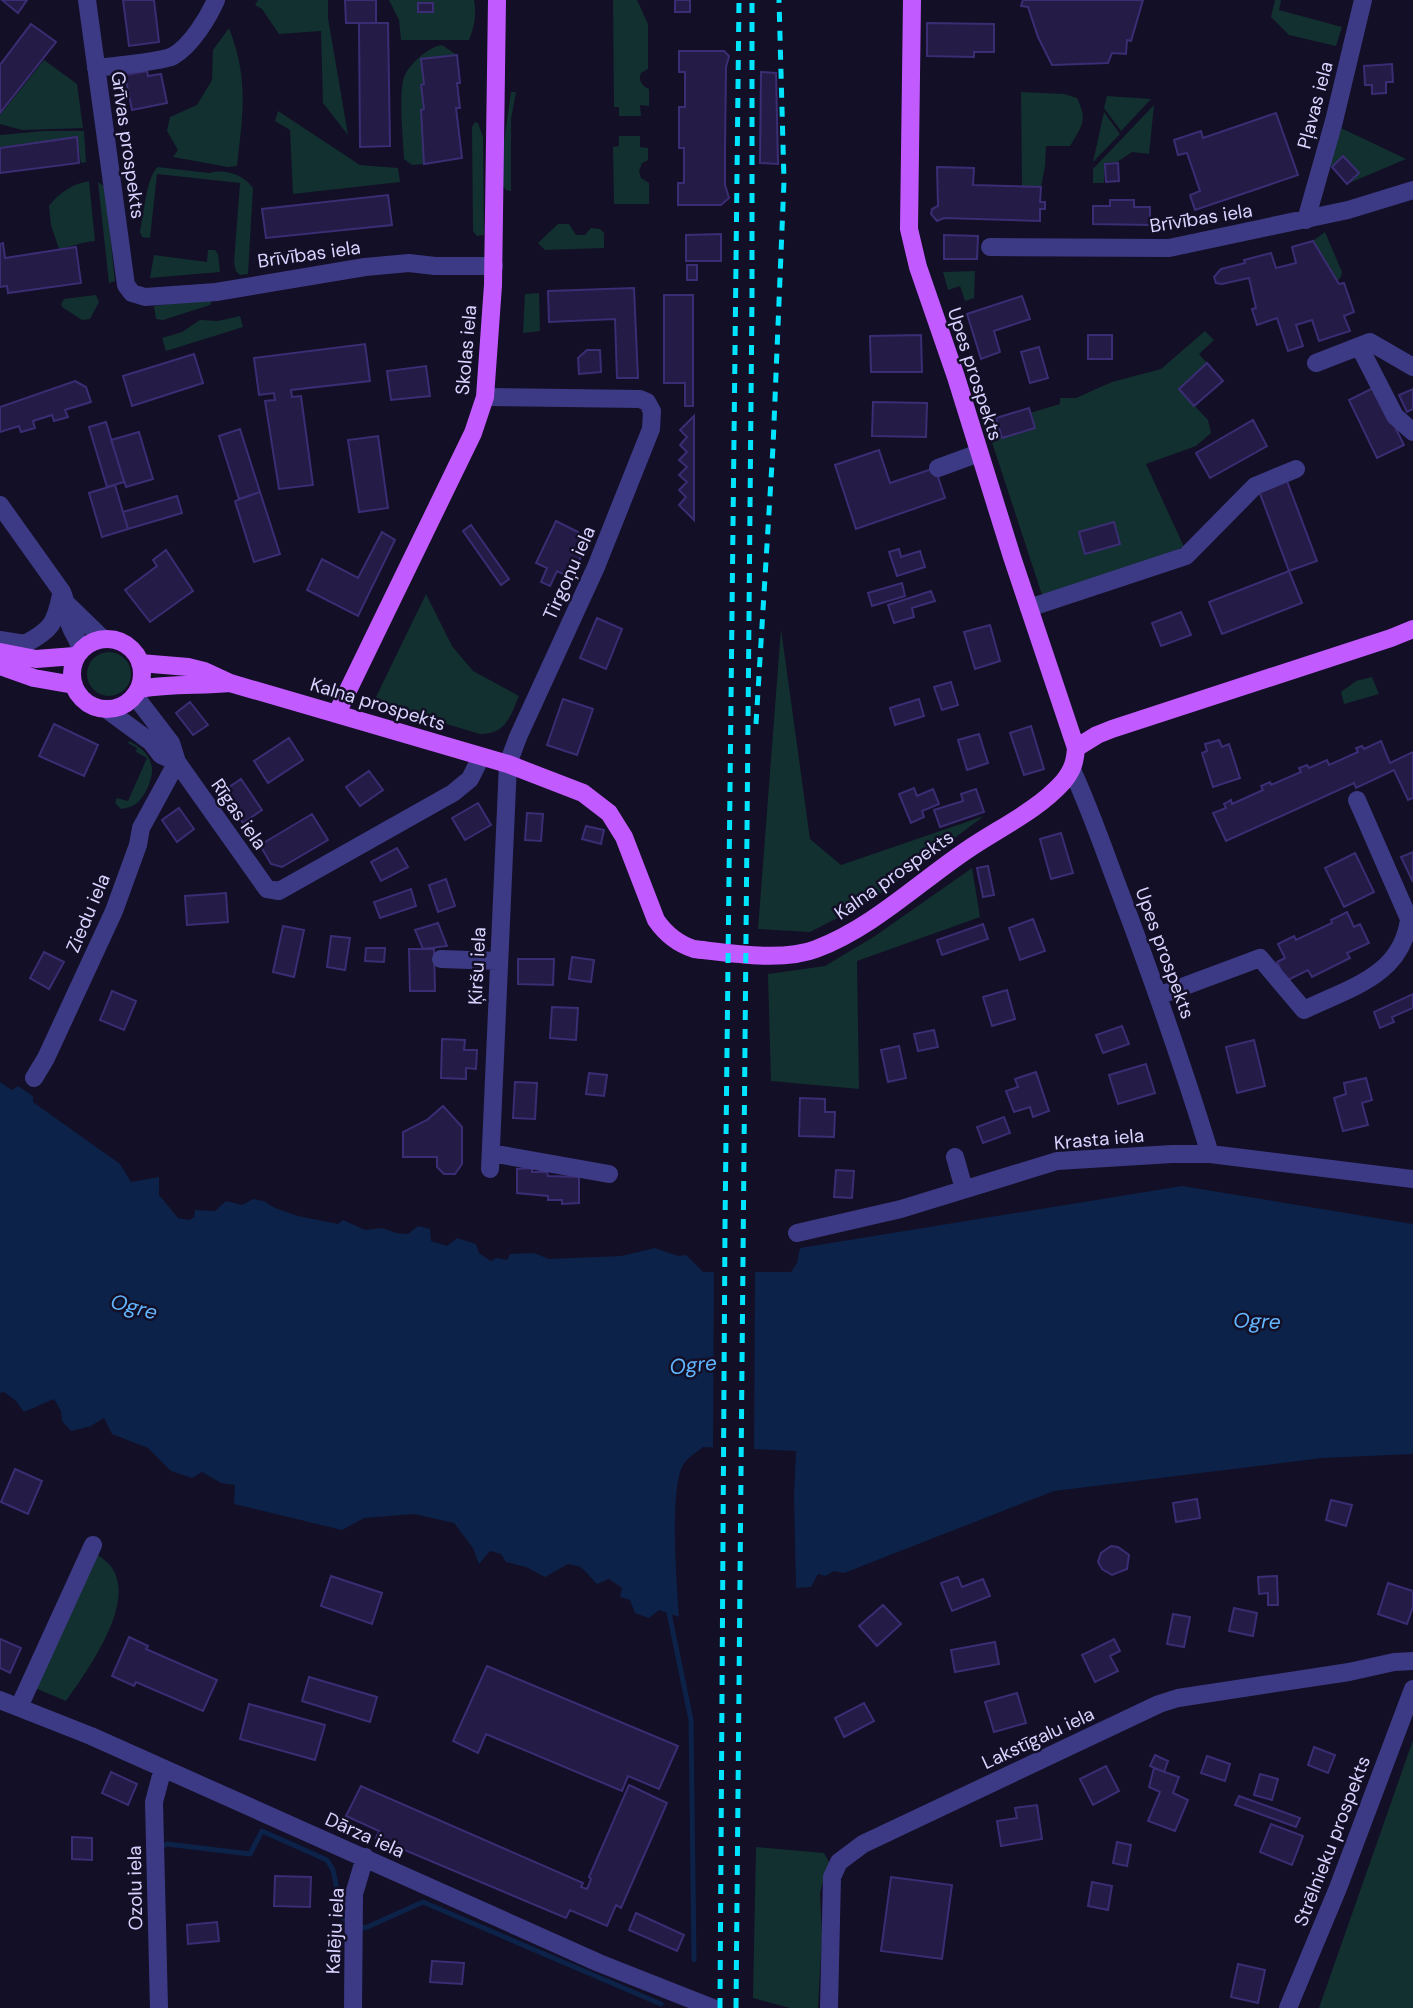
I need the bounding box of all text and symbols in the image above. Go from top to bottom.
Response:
street label: Pļavas iela [1291,58,1339,152]
street label: Grīvas prospekts [105,70,151,220]
street label: Brīvības iela [1148,198,1254,238]
street label: Brīvības iela [256,234,362,274]
street label: Skolas iela [450,304,482,396]
street label: Upes prospekts [942,304,1008,444]
street label: Tirgoņu iela [537,522,601,624]
street label: Kalna prospekts [307,672,449,736]
street label: Rīgas iela [206,774,272,854]
street label: Kalna prospekts [829,825,959,925]
street label: Ziedu iela [60,870,116,956]
street label: Upes prospekts [1130,884,1200,1022]
street label: Ķiršu iela [462,926,492,1006]
street label: Krasta iela [1053,1123,1145,1155]
water label: Ogre [107,1287,161,1327]
water label: Ogre [1233,1306,1281,1336]
water label: Ogre [668,1349,718,1381]
street label: Lakstīgalu iela [978,1701,1098,1775]
street label: Strēlnieku prospekts [1288,1752,1376,1930]
street label: Dārza iela [321,1806,409,1864]
street label: Ozolu iela [122,1845,148,1931]
street label: Kalēju iela [320,1887,350,1975]

